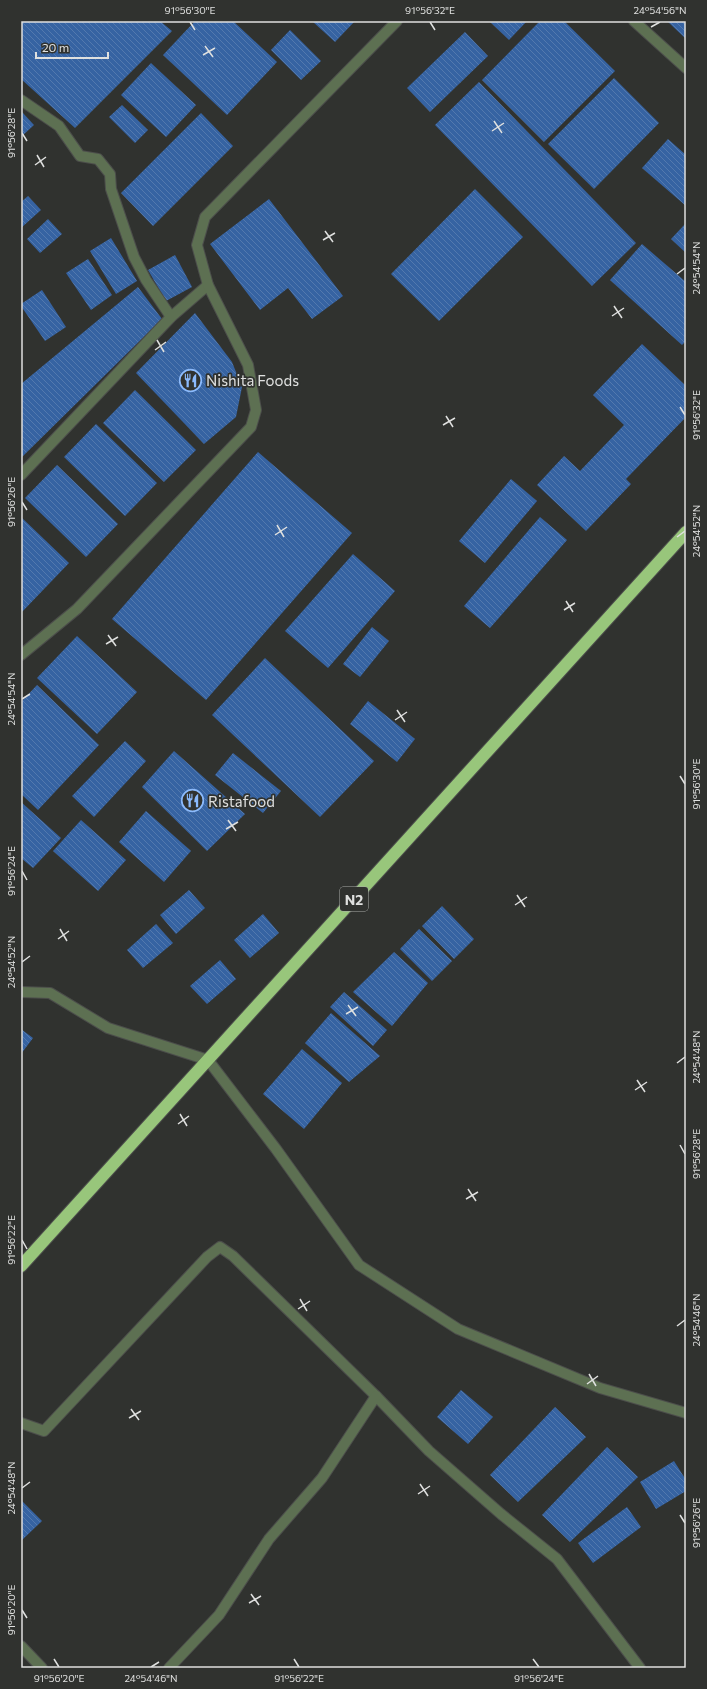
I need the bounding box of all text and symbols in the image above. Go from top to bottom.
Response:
text: 91°56'30"E [165,4,215,16]
text: 91°56'32"E [405,4,455,16]
text: 24°54'56"N [634,4,686,16]
scale bar [36,34,108,60]
text: 20 m [42,40,69,54]
text: 91°56'28"E [5,108,17,158]
text: 24°54'54"N [690,242,702,294]
restaurant icon: Nishita Foods [178,367,204,393]
place label: Nishita Foods [206,371,299,389]
text: 91°56'32"E [690,390,702,440]
text: 91°56'26"E [5,477,17,527]
text: 24°54'52"N [690,505,702,557]
text: 24°54'54"N [5,673,17,725]
text: 91°56'30"E [690,759,702,809]
restaurant icon: Ristafood [180,788,206,814]
place label: Ristafood [208,792,275,810]
text: 91°56'24"E [5,846,17,896]
road number: N2 [340,887,368,911]
text: 24°54'52"N [5,936,17,988]
text: 24°54'48"N [690,1030,702,1084]
text: 91°56'28"E [690,1129,702,1179]
text: 91°56'22"E [5,1215,17,1265]
text: 24°54'46"N [690,1293,702,1347]
text: 24°54'48"N [5,1461,17,1515]
text: 91°56'26"E [690,1498,702,1548]
text: 91°56'20"E [5,1585,17,1635]
text: 91°56'20"E [34,1672,84,1684]
text: 24°54'46"N [124,1672,178,1684]
text: 91°56'22"E [274,1672,324,1684]
text: 91°56'24"E [514,1672,564,1684]

